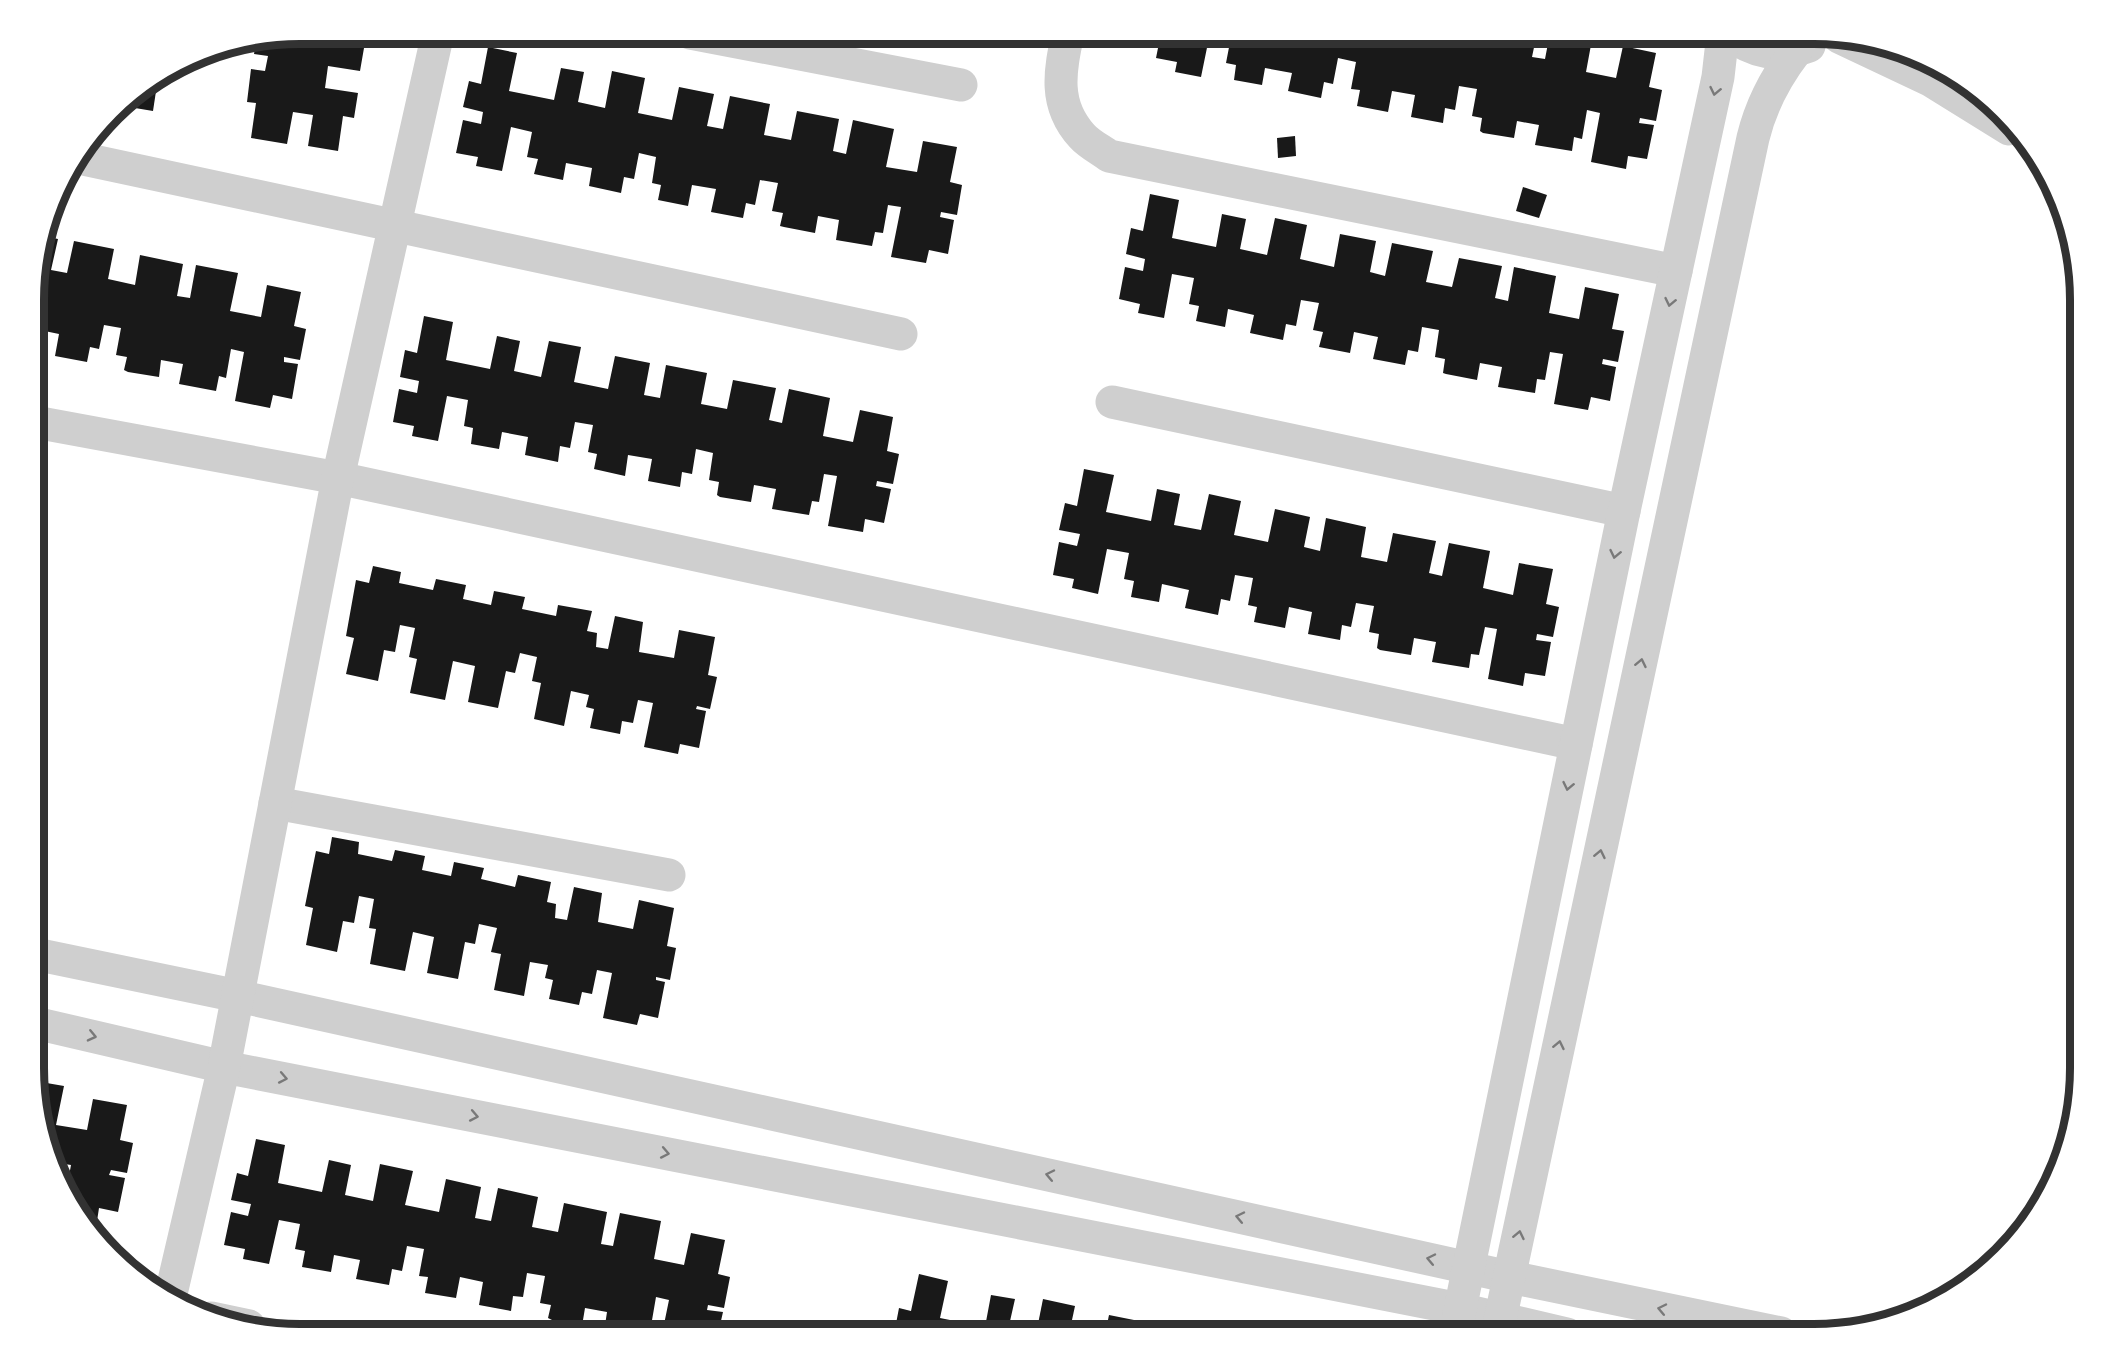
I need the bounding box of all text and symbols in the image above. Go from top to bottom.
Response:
one-way arrow [1709,86,1722,96]
one-way arrow [1664,297,1677,307]
one-way arrow [1609,549,1622,559]
one-way arrow [1634,658,1647,668]
one-way arrow [1562,781,1575,791]
one-way arrow [1593,849,1606,859]
one-way arrow [87,1029,97,1042]
one-way arrow [1552,1040,1565,1050]
one-way arrow [277,1071,287,1084]
one-way arrow [469,1109,479,1122]
one-way arrow [660,1146,670,1159]
one-way arrow [1045,1169,1055,1182]
one-way arrow [1235,1211,1245,1224]
one-way arrow [1511,1231,1524,1241]
one-way arrow [1426,1254,1436,1267]
one-way arrow [1658,1303,1668,1316]

